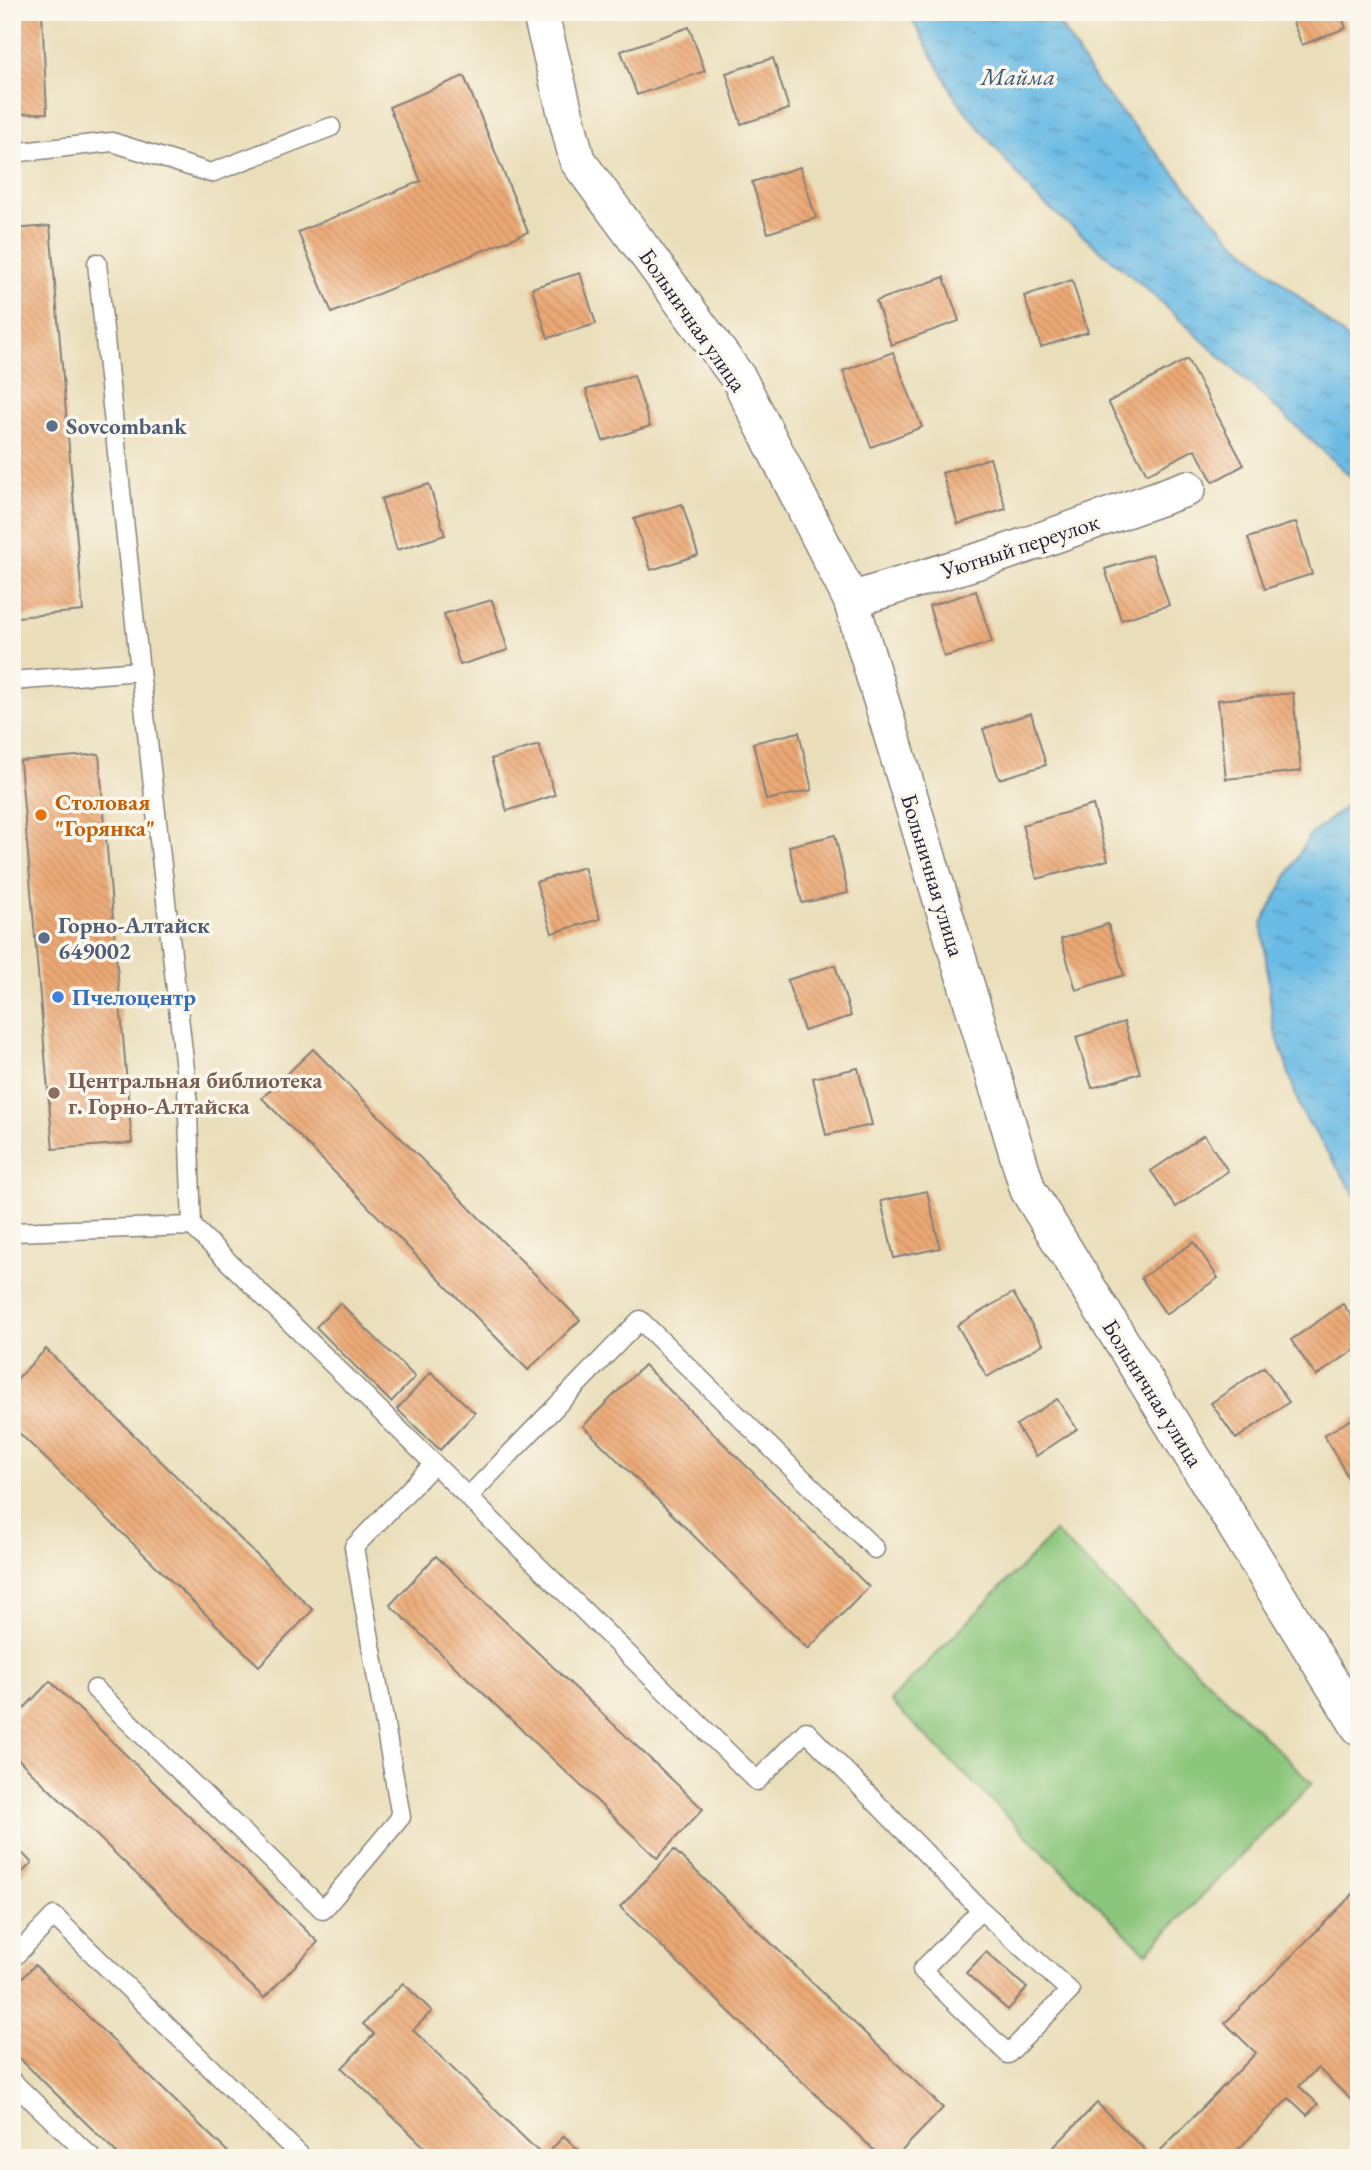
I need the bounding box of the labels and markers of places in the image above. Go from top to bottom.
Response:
place label: Sovcombank [66,411,187,441]
marker: Sovcombank [44,418,60,434]
place label: Столовая "Горянка" [55,787,155,843]
marker: Столовая "Горянка" [33,807,49,823]
place label: Горно-Алтайск 649002 [58,910,210,966]
marker: Горно-Алтайск 649002 [36,930,52,946]
place label: Пчелоцентр [72,982,196,1012]
marker: Пчелоцентр [50,989,66,1005]
place label: Центральная библиотека г. Горно-Алтайска [68,1065,323,1121]
marker: Центральная библиотека г. Горно-Алтайска [46,1085,62,1101]

